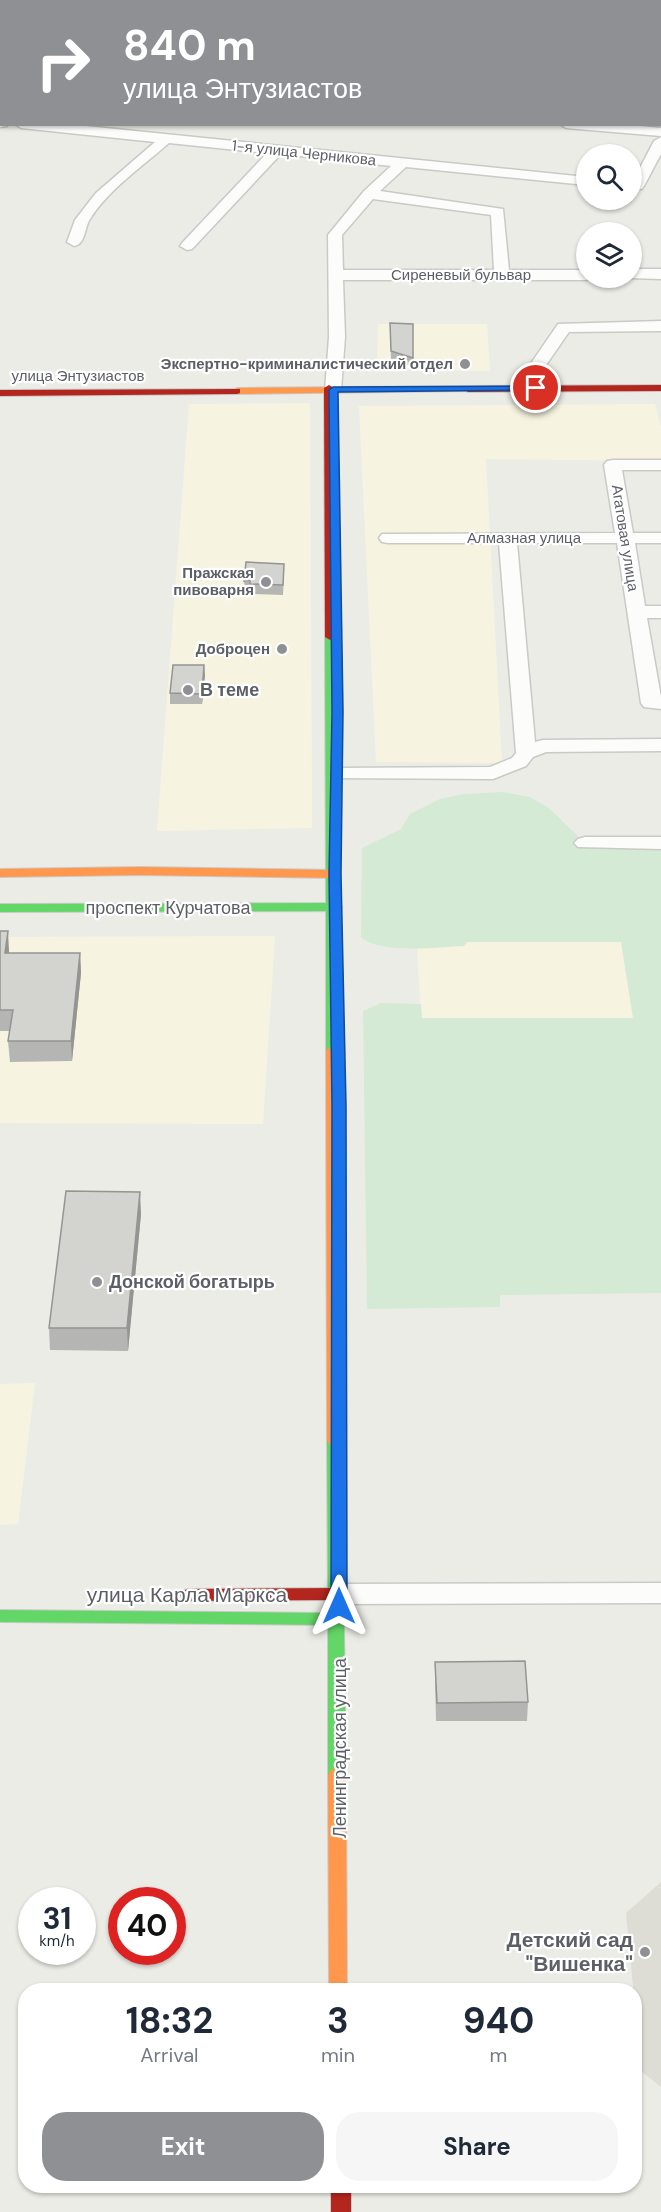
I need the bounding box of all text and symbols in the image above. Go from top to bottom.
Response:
text: 840 m [123,18,256,73]
icon: right [24,24,102,102]
text: улица Энтузиастов [123,71,362,106]
street label: 1-я улица Черникова [231,135,378,171]
map controls [576,144,642,288]
button: search [576,144,642,210]
button: layers [576,222,642,288]
street label: Сиреневый бульвар [391,265,531,285]
place label: Экспертно-криминалистический отдел [161,354,453,374]
marker: Экспертно-криминалистический отдел [458,357,472,371]
pin [510,362,561,413]
street label: улица Энтузиастов [12,366,144,386]
icon: arrive [519,371,552,404]
street label: Агатовая улица [607,483,643,593]
street label: Алмазная улица [467,528,582,548]
place label: Пражская пивоварня [173,563,254,600]
marker: Пражская пивоварня [259,575,273,589]
place label: Доброцен [196,639,270,659]
marker: Доброцен [275,642,289,656]
place label: В теме [200,678,259,702]
marker: В теме [181,683,195,697]
street label: проспект Курчатова [86,896,251,920]
place label: Донской богатырь [109,1270,275,1294]
marker: Донской богатырь [90,1275,104,1289]
position arrow [307,1574,371,1638]
street label: улица Карла Маркса [87,1581,288,1609]
street label: Ленинградская улица [328,1657,352,1838]
speed limit sign: 40 [108,1887,186,1965]
text: 31 [43,1899,71,1938]
place label: Детский сад "Вишенка" [506,1926,633,1978]
text: km/h [39,1931,75,1951]
marker: Детский сад "Вишенка" [638,1945,652,1959]
text: 18:32 [126,1997,213,2044]
text: 3 [327,1997,349,2044]
text: 940 [463,1997,534,2044]
text: Arrival [140,2042,199,2068]
text: min [321,2042,355,2068]
text: m [490,2042,507,2068]
button: Exit [42,2112,324,2181]
button: Share [336,2112,618,2181]

